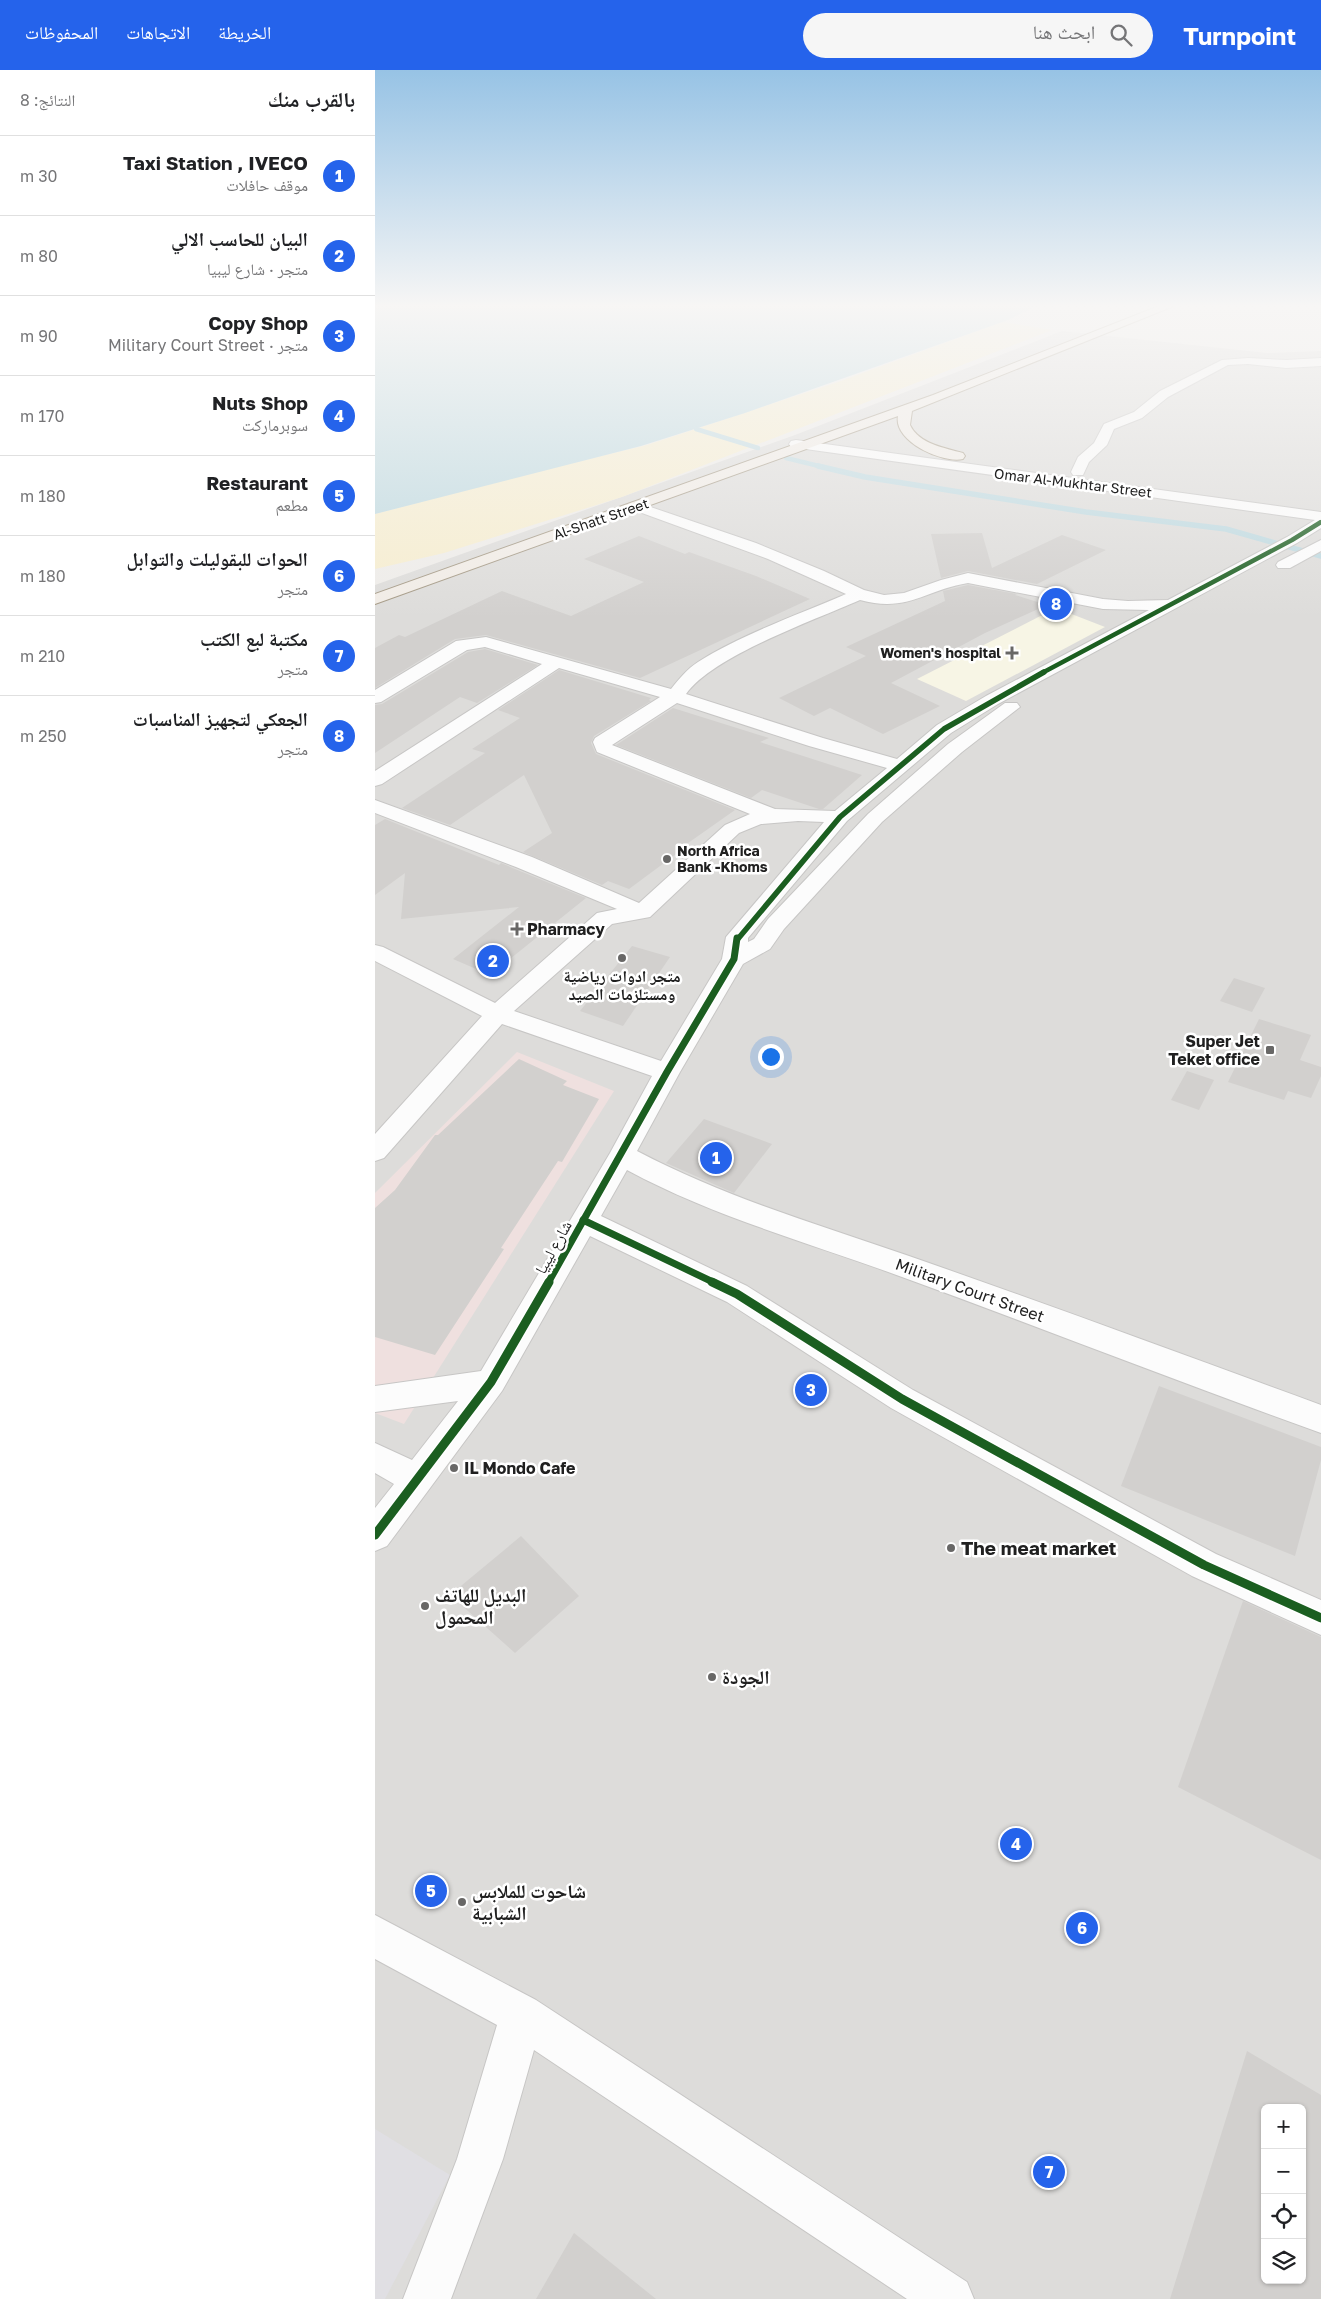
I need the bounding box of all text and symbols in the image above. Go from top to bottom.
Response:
search box [803,13,1153,58]
text: ابحث هنا [1033,20,1095,43]
text: المحفوظات [25,21,98,43]
text: الاتجاهات [126,21,190,43]
text: الخريطة [218,21,271,43]
icon: search [1107,21,1135,49]
text: Turnpoint [1183,21,1296,50]
text: بالقرب منك [268,86,355,112]
text: النتائج: 8 [20,90,75,110]
text: Taxi Station , IVECO [123,151,308,174]
text: 30 m [20,166,57,186]
text: 1 [335,166,343,186]
text: موقف حافلات [226,175,308,195]
text: البيان للحاسب الالي [171,227,308,250]
text: 80 m [20,246,58,266]
text: 2 [334,246,344,266]
text: متجر · شارع ليبيا [207,259,308,279]
text: Copy Shop [208,311,308,334]
text: 90 m [20,326,58,346]
text: 3 [334,326,344,346]
text: متجر · Military Court Street [108,335,308,355]
text: Nuts Shop [212,391,308,414]
text: 170 m [20,406,64,426]
text: 4 [334,406,344,426]
text: سوبرماركت [242,415,308,435]
street label: Omar Al-Mukhtar Street [993,464,1153,501]
text: Restaurant [206,471,308,494]
text: 180 m [20,486,66,506]
text: 5 [334,486,344,506]
street label: Al-Shatt Street [551,494,651,543]
text: مطعم [276,495,308,515]
text: الحوات للبقوليلت والتوابل [127,547,308,570]
text: 180 m [20,566,66,586]
text: 6 [334,566,344,586]
text: متجر [278,579,308,599]
pin: 8 [1040,585,1072,623]
text: مكتبة لبع الكتب [200,627,308,650]
place label: Women's hospital [880,644,1001,661]
text: 210 m [20,646,65,666]
text: 7 [335,646,343,666]
marker: Women's hospital [1005,646,1019,660]
text: متجر [278,659,308,679]
text: الجعكي لتجهيز المناسبات [133,707,308,730]
text: 250 m [20,726,67,746]
text: 8 [334,726,344,746]
text: متجر [278,739,308,759]
place label: North Africa Bank -Khoms [677,842,768,875]
marker: North Africa Bank -Khoms [661,853,673,865]
place label: Pharmacy [527,919,605,939]
marker: Pharmacy [511,923,523,935]
pin: 2 [477,942,509,980]
marker: متجر ادوات رياضية ومستلزمات الصيد [616,952,628,964]
place label: متجر ادوات رياضية ومستلزمات الصيد [563,966,681,1004]
place label: Super Jet Teket office [1168,1031,1260,1069]
your location [758,1044,784,1070]
marker: Super Jet Teket office [1264,1044,1276,1056]
pin: 1 [700,1139,732,1177]
street label: شارع ليبيا [530,1217,577,1278]
street label: Military Court Street [893,1254,1047,1326]
pin: 3 [795,1371,827,1409]
place label: IL Mondo Cafe [464,1458,575,1478]
marker: IL Mondo Cafe [448,1462,460,1474]
place label: The meat market [961,1536,1117,1559]
marker: The meat market [945,1542,957,1554]
place label: البديل للهاتف المحمول [435,1583,526,1629]
marker: البديل للهاتف المحمول [419,1600,431,1612]
place label: الجودة [722,1665,770,1688]
marker: الجودة [706,1671,718,1683]
pin: 4 [1000,1825,1032,1863]
pin: 5 [415,1872,447,1910]
place label: شاحوت للملابس الشبابية [472,1879,586,1925]
marker: شاحوت للملابس الشبابية [456,1896,468,1908]
pin: 6 [1066,1909,1098,1947]
map controls [1261,2104,1306,2284]
button: + [1261,2104,1306,2149]
button: − [1261,2149,1306,2194]
pin: 7 [1033,2153,1065,2191]
button: locate [1261,2194,1306,2239]
button: layers [1261,2239,1306,2284]

